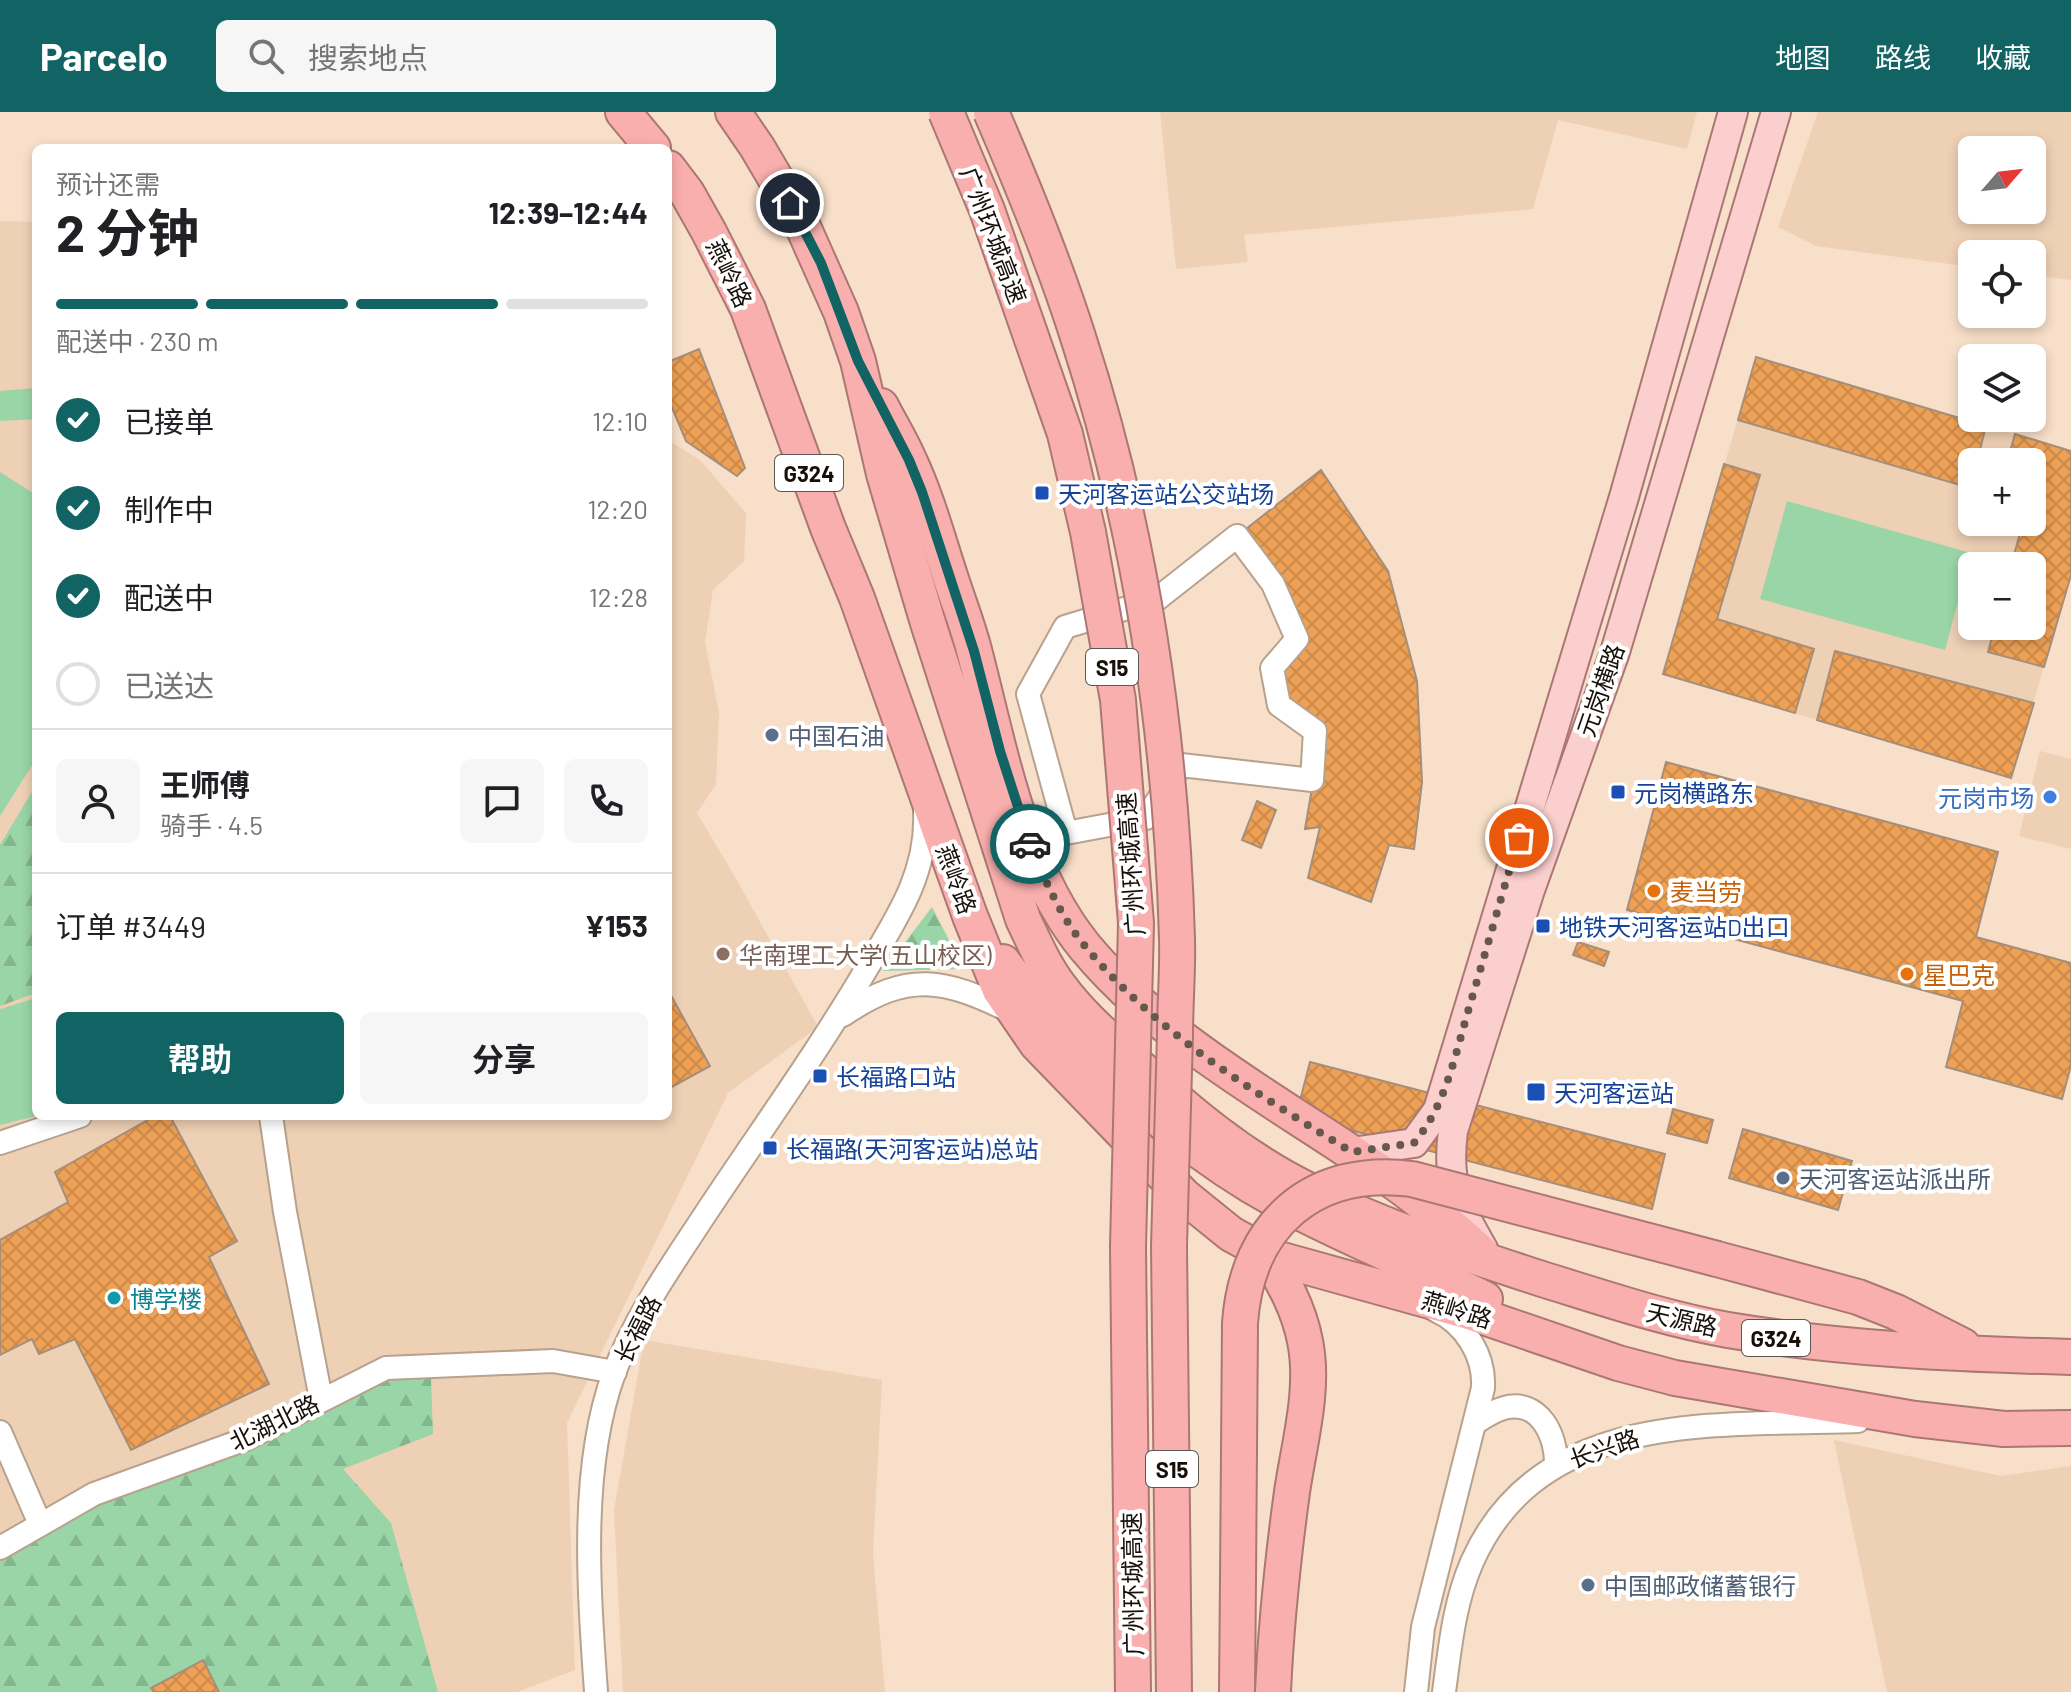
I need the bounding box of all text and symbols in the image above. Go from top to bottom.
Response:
search box [216,20,776,92]
text: Parcelo [40,33,168,79]
icon: search [244,34,288,78]
text: 搜索地点 [308,39,428,75]
text: 地图 [1775,40,1831,74]
text: 路线 [1875,40,1931,74]
text: 收藏 [1975,40,2031,74]
north arrow [1958,136,2046,224]
map controls [1958,136,2046,640]
street label: 广州环城高速 [955,163,1033,307]
text: 预计还需 [56,168,160,199]
pin [756,169,824,237]
icon: home [768,181,812,225]
text: 12:39–12:44 [489,194,648,230]
text: 2 分钟 [56,200,200,262]
street label: 燕岭路 [701,234,759,312]
button: locate [1958,240,2046,328]
text: 配送中 · 230 m [56,325,218,356]
button: layers [1958,344,2046,432]
icon: check [56,398,100,442]
text: 已接单 [124,403,214,439]
text: 12:10 [592,405,648,436]
button: + [1958,448,2046,536]
road number: G324 [775,455,843,491]
place label: 天河客运站公交站场 [1058,479,1274,508]
marker: 天河客运站公交站场 [1033,484,1051,502]
icon: check [56,486,100,530]
text: 制作中 [124,491,214,527]
text: 12:20 [588,493,648,524]
button: − [1958,552,2046,640]
icon: check [56,574,100,618]
text: 配送中 [124,579,214,615]
text: 12:28 [589,581,648,612]
street label: 元岗横路 [1571,640,1629,740]
road number: S15 [1086,649,1138,685]
text: 已送达 [124,667,214,703]
place label: 中国石油 [788,721,884,750]
marker: 中国石油 [763,726,781,744]
button: person [56,759,140,843]
button: chat [460,759,544,843]
button: phone [564,759,648,843]
text: 王师傅 [160,766,250,802]
place label: 元岗横路东 [1634,778,1754,807]
marker: 元岗横路东 [1609,783,1627,801]
place label: 元岗市场 [1938,783,2034,812]
marker: 元岗市场 [2041,788,2059,806]
street label: 广州环城高速 [1111,791,1149,937]
courier [990,804,1070,884]
pin [1485,804,1553,872]
text: 骑手 · 4.5 [160,809,263,840]
icon: bag [1497,816,1541,860]
icon: car [1008,822,1052,866]
street label: 燕岭路 [931,840,983,918]
place label: 麦当劳 [1670,877,1742,906]
marker: 麦当劳 [1645,882,1663,900]
text: ¥153 [584,907,648,943]
text: 订单 #3449 [56,908,206,944]
place label: 地铁天河客运站D出口 [1559,912,1790,941]
marker: 地铁天河客运站D出口 [1534,917,1552,935]
place label: 华南理工大学(五山校区) [739,940,992,969]
marker: 华南理工大学(五山校区) [714,945,732,963]
place label: 星巴克 [1923,960,1995,989]
marker: 星巴克 [1898,965,1916,983]
button: 帮助 [56,1012,344,1104]
button: 分享 [360,1012,648,1104]
place label: 长福路口站 [836,1062,956,1091]
marker: 长福路口站 [811,1067,829,1085]
place label: 天河客运站 [1554,1078,1674,1107]
marker: 天河客运站 [1525,1081,1547,1103]
place label: 长福路(天河客运站)总站 [786,1134,1039,1163]
marker: 长福路(天河客运站)总站 [761,1139,779,1157]
place label: 天河客运站派出所 [1799,1164,1991,1193]
marker: 天河客运站派出所 [1774,1169,1792,1187]
place label: 博学楼 [130,1284,202,1313]
street label: 燕岭路 [1418,1285,1496,1333]
marker: 博学楼 [105,1289,123,1307]
street label: 长福路 [608,1290,666,1368]
street label: 天源路 [1644,1297,1720,1341]
road number: G324 [1742,1320,1810,1356]
street label: 北湖北路 [225,1388,323,1456]
street label: 长兴路 [1565,1423,1643,1473]
road number: S15 [1146,1451,1198,1487]
street label: 广州环城高速 [1116,1512,1148,1656]
place label: 中国邮政储蓄银行 [1604,1571,1796,1600]
marker: 中国邮政储蓄银行 [1579,1576,1597,1594]

